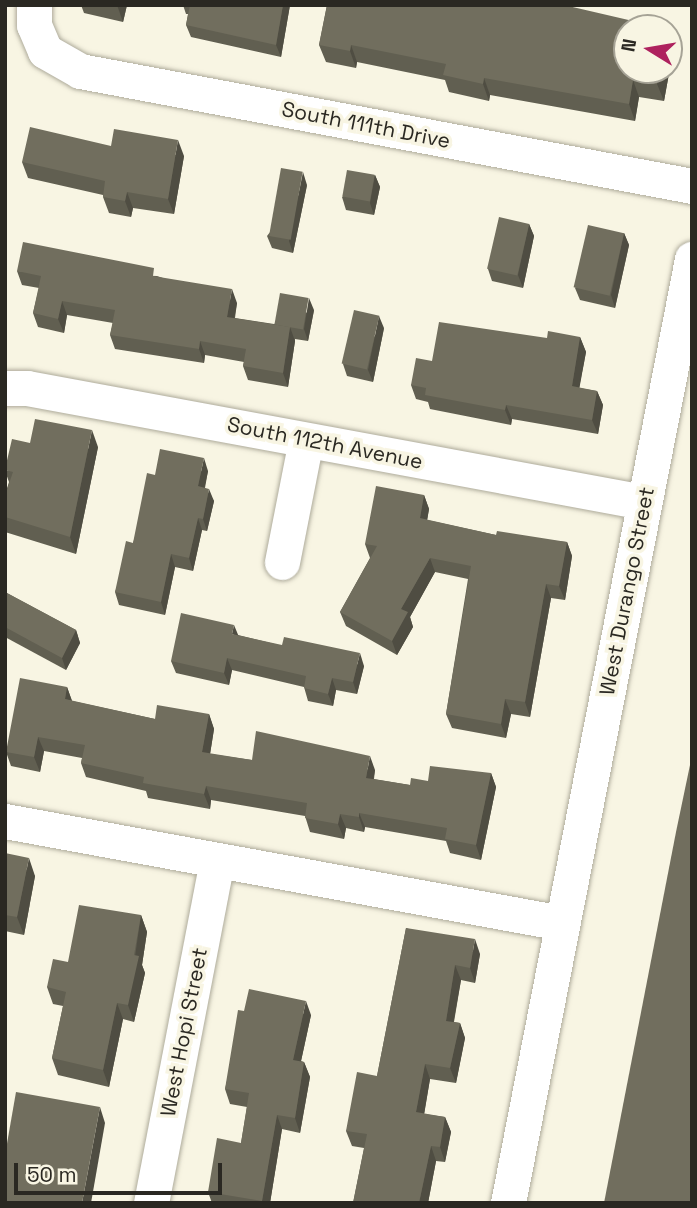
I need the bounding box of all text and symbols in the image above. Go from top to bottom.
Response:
north arrow [613,14,683,84]
text: N [615,37,642,54]
street label: South 111th Drive [280,96,452,154]
street label: South 112th Avenue [225,412,425,474]
street label: West Durango Street [594,485,660,697]
street label: West Hopi Street [155,945,213,1119]
scale bar [18,1148,226,1192]
text: 50 m [27,1161,77,1188]

